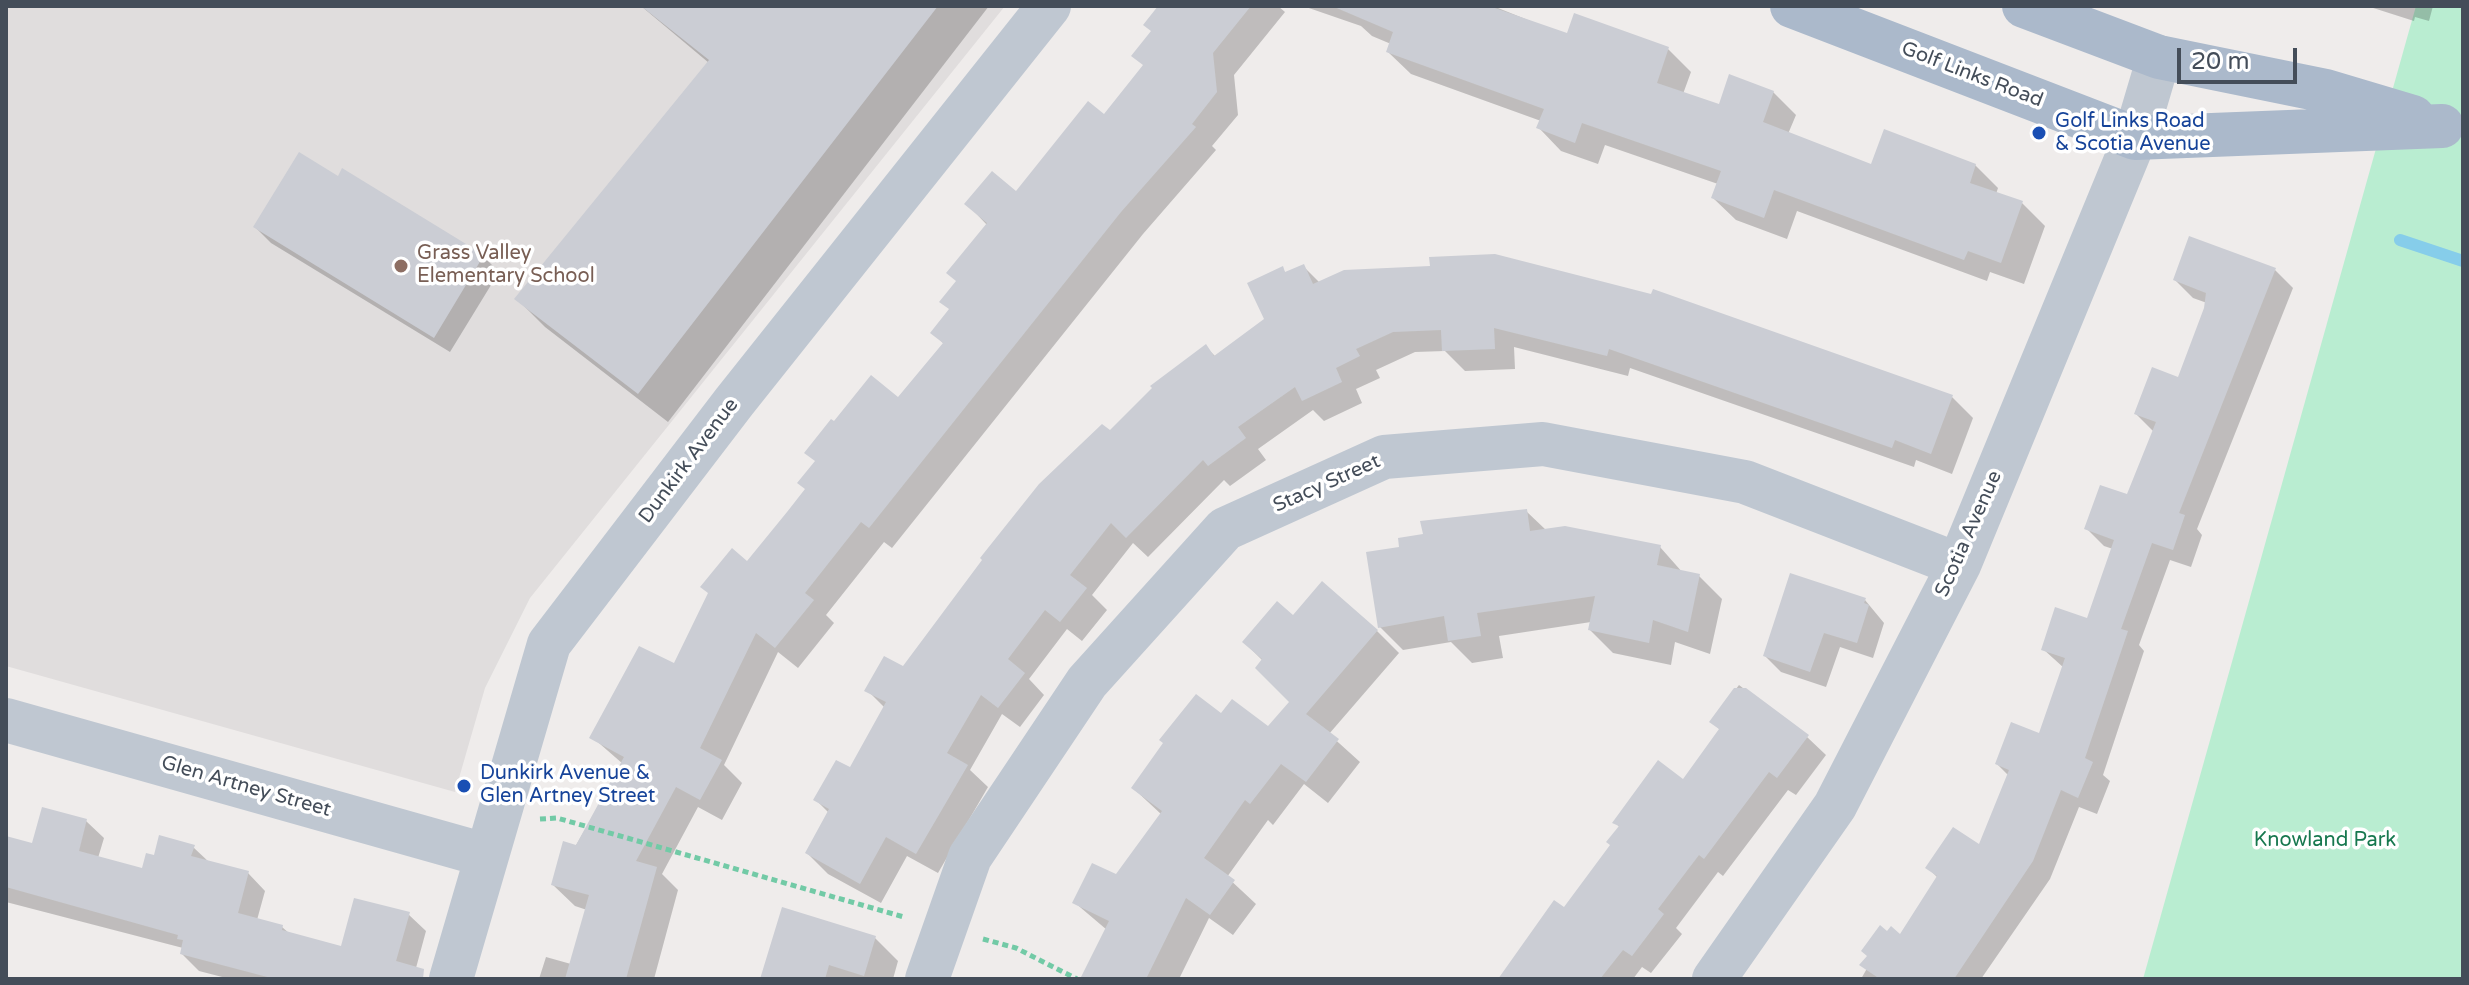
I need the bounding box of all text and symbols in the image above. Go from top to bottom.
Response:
scale bar [2181,32,2301,82]
street label: Golf Links Road [1898,37,2046,113]
text: 20 m [2191,47,2249,76]
place label: Golf Links Road & Scotia Avenue [2055,110,2210,157]
marker: Golf Links Road & Scotia Avenue [2030,124,2048,142]
place label: Grass Valley Elementary School [417,242,595,289]
marker: Grass Valley Elementary School [392,257,410,275]
street label: Dunkirk Avenue [634,394,744,528]
street label: Stacy Street [1270,450,1384,518]
street label: Scotia Avenue [1930,467,2008,601]
street label: Glen Artney Street [158,751,334,823]
place label: Dunkirk Avenue & Glen Artney Street [480,762,655,809]
marker: Dunkirk Avenue & Glen Artney Street [455,777,473,795]
park label: Knowland Park [2254,829,2396,853]

